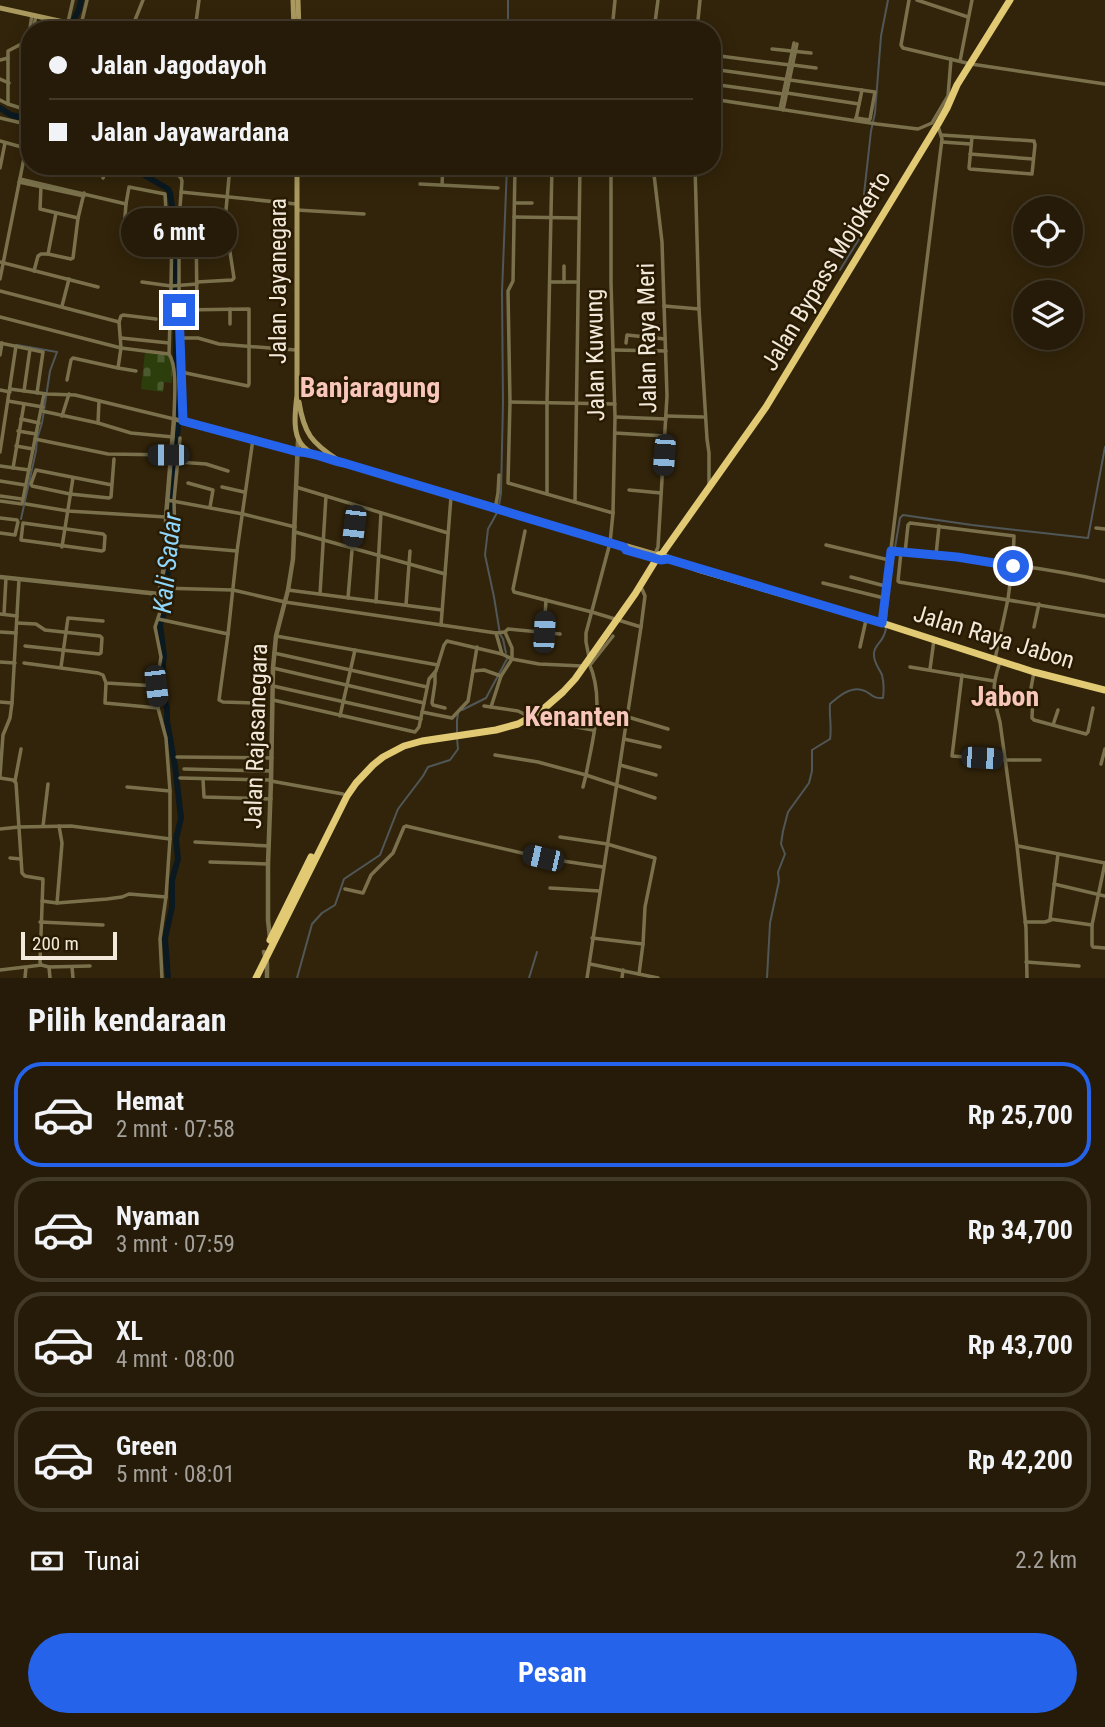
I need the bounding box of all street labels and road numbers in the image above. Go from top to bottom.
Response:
street label: Jalan Bypass Mojokerto [755,166,897,376]
street label: Jalan Jayanegara [264,198,292,364]
street label: Jalan Raya Meri [632,263,662,413]
street label: Jalan Kuwung [580,289,610,421]
street label: Jalan Raya Jabon [910,599,1078,675]
street label: Jalan Rajasanegara [239,643,273,829]

